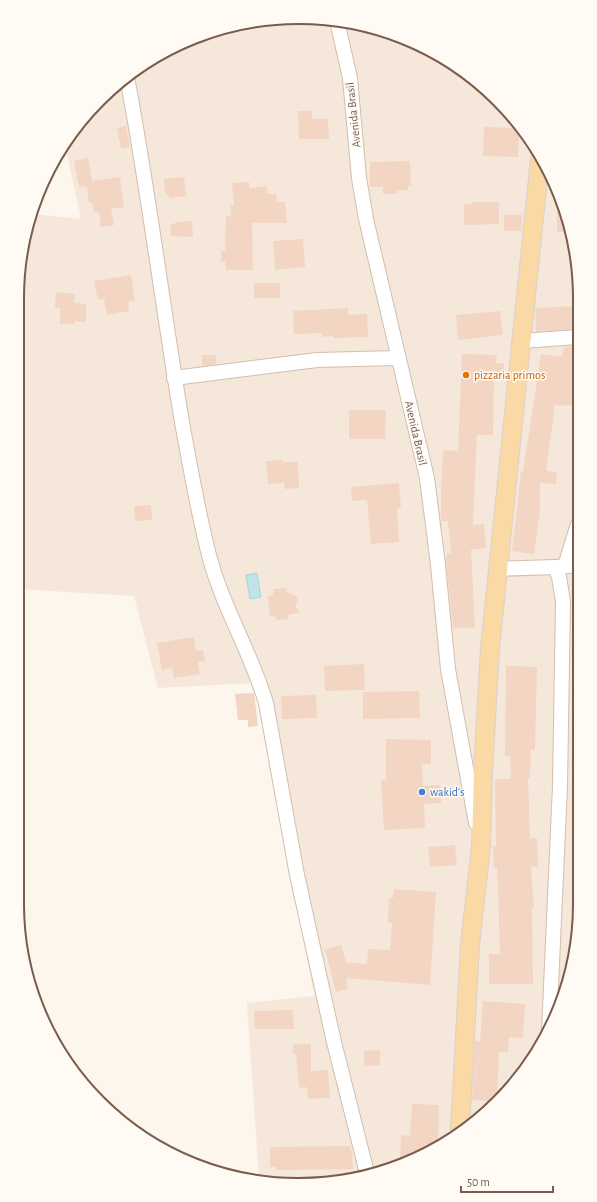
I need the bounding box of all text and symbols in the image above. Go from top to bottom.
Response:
street label: Avenida Brasil [344,82,362,148]
place label: pizzaria primos [474,369,545,381]
marker: pizzaria primos [461,370,471,380]
street label: Avenida Brasil [403,400,429,466]
place label: wakid's [430,786,464,798]
marker: wakid's [417,787,427,797]
scale bar [461,1168,553,1194]
text: 50 m [467,1176,490,1188]

